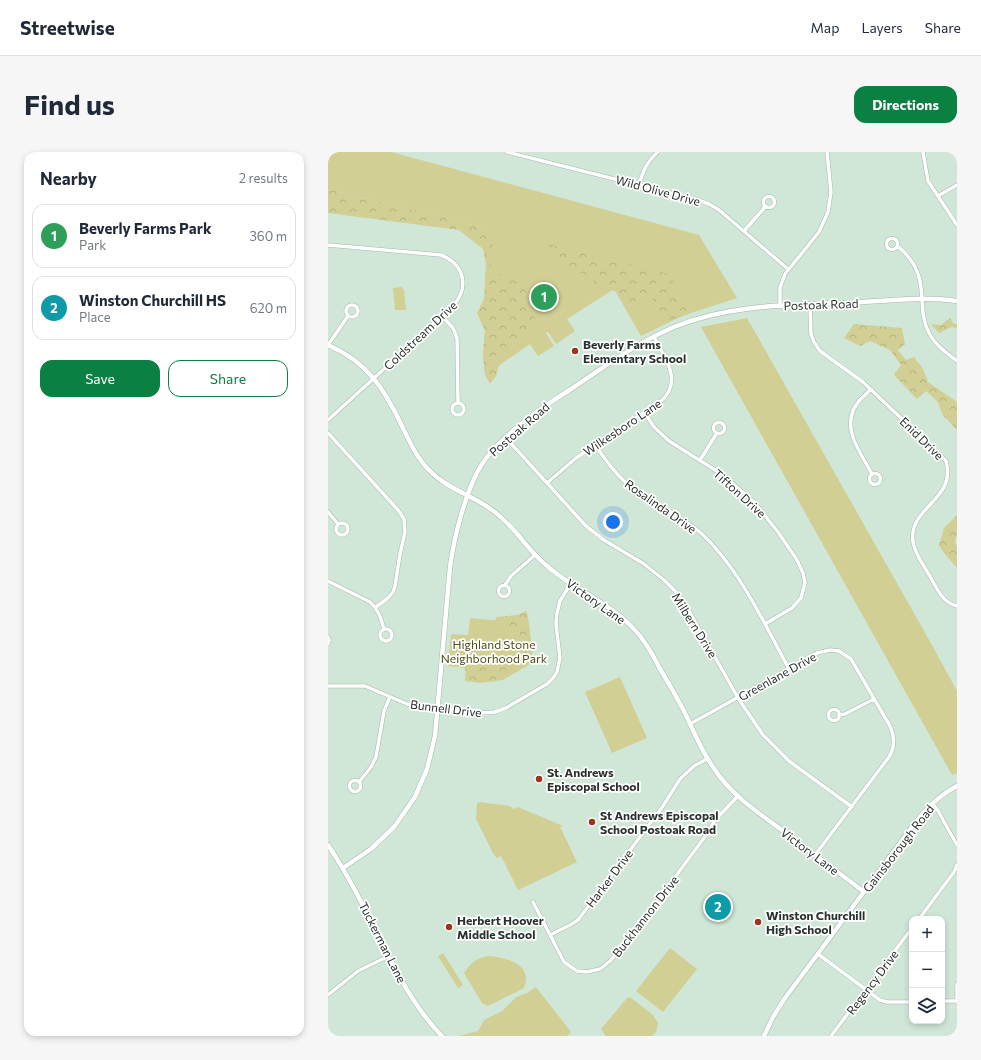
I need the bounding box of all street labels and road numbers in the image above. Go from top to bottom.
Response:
street label: Wild Olive Drive [614,172,702,208]
street label: Postoak Road [783,296,859,312]
street label: Coldstream Drive [381,298,459,372]
street label: Wilkesboro Lane [580,396,664,458]
street label: Postoak Road [486,399,552,459]
street label: Enid Drive [897,414,947,462]
street label: Tifton Drive [711,466,769,520]
street label: Rosalinda Drive [623,476,699,536]
street label: Victory Lane [564,575,628,627]
street label: Milbern Drive [669,590,721,660]
street label: Greenlane Drive [736,649,818,703]
street label: Bunnell Drive [409,697,483,719]
street label: Gainsborough Road [860,802,936,894]
street label: Victory Lane [778,825,842,877]
street label: Harker Drive [583,846,635,910]
street label: Buckhannon Drive [609,873,681,959]
street label: Tuckerman Lane [357,899,409,985]
street label: Regency Drive [843,947,901,1017]

